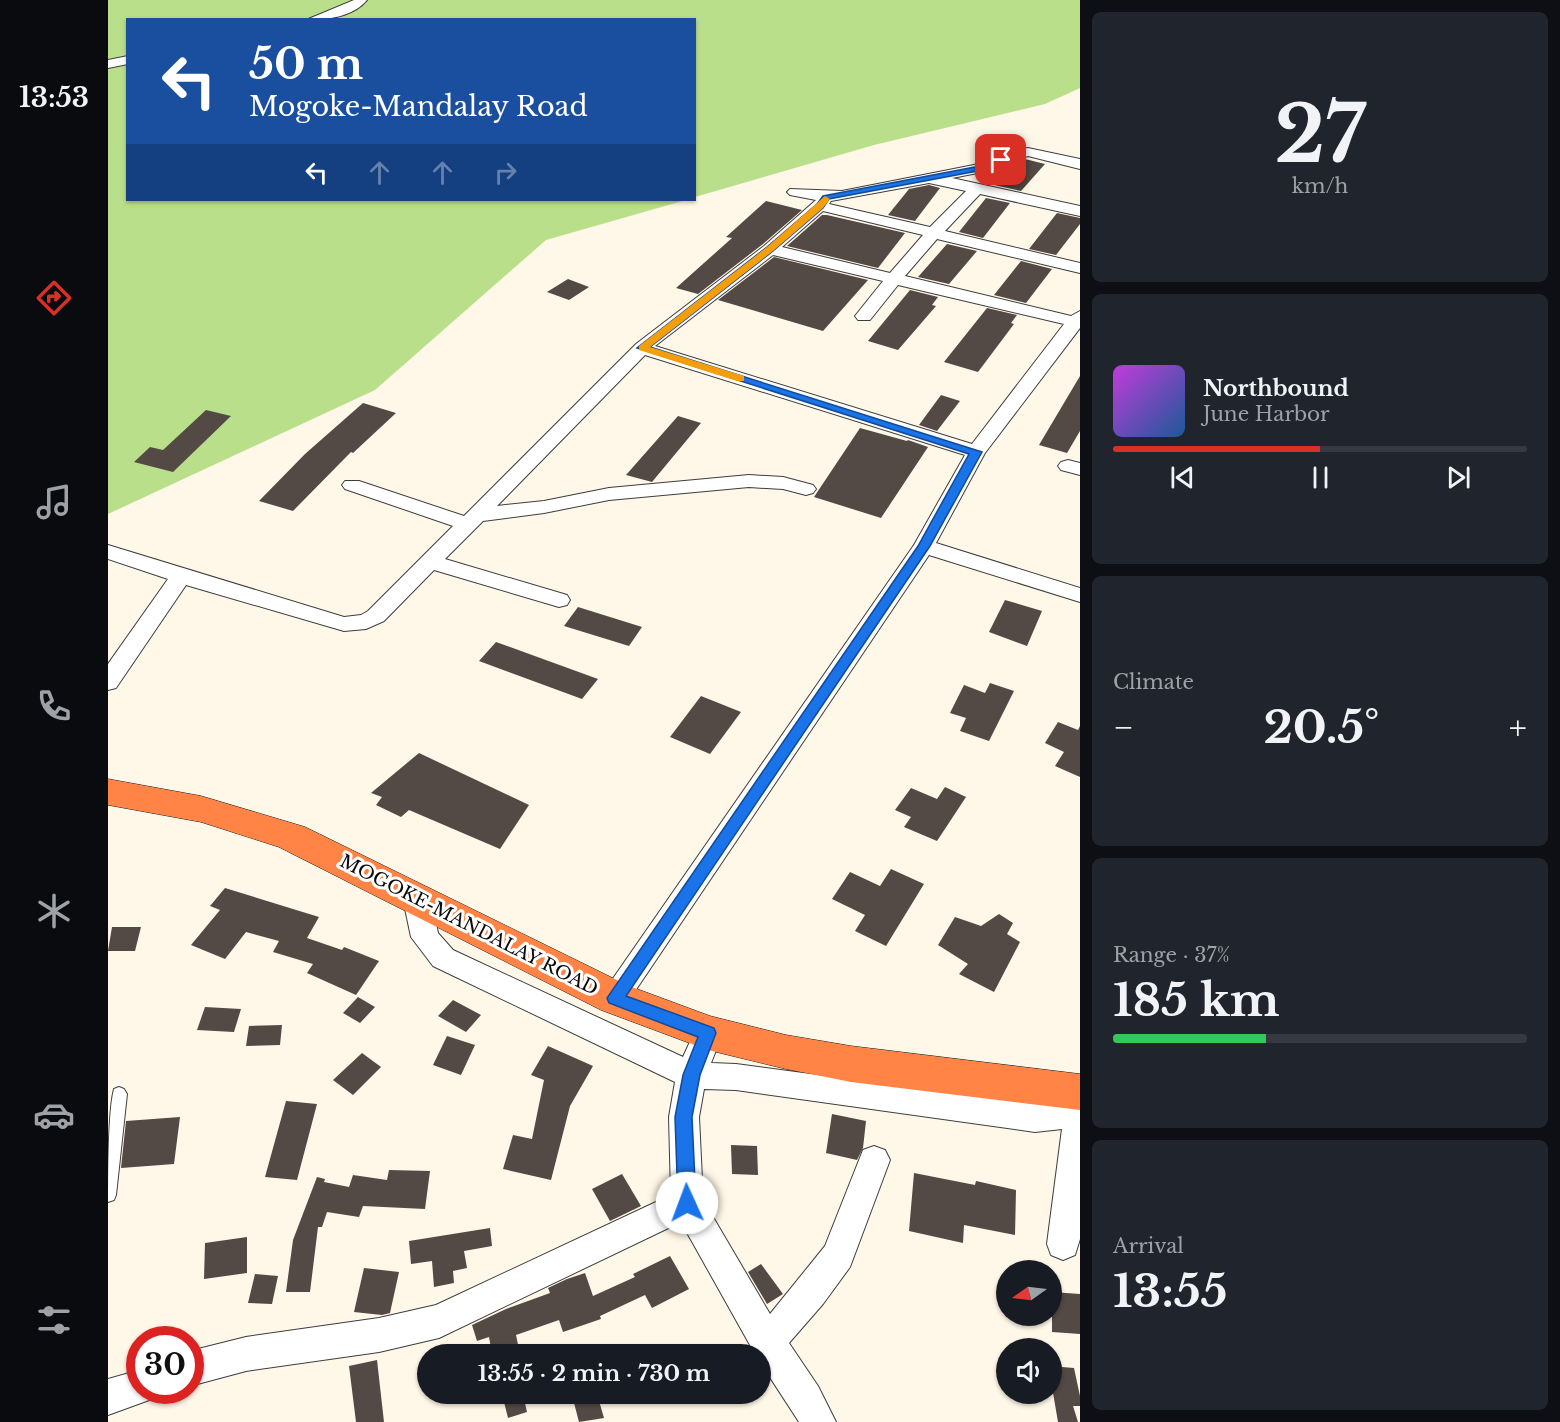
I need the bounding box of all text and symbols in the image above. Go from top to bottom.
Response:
text: 50 m [249,38,363,90]
icon: left [150,42,228,120]
text: 13:53 [19,81,89,114]
text: 27 [1274,86,1366,183]
text: Mogoke-Mandalay Road [249,90,588,123]
pin [975,134,1026,185]
icon: arrive [984,143,1017,176]
icon: left [300,156,333,189]
icon: ahead [363,156,396,189]
icon: ahead [426,156,459,189]
icon: right [489,156,522,189]
text: km/h [1292,174,1348,198]
icon: directions [33,277,75,319]
text: Northbound [1203,375,1349,402]
text: June Harbor [1203,402,1330,426]
icon: previous [1166,461,1199,494]
icon: pause [1304,461,1337,494]
icon: next [1442,461,1475,494]
icon: music [33,481,75,523]
text: Climate [1113,670,1194,694]
icon: phone [33,685,75,727]
text: 20.5° [1263,699,1379,755]
text: − [1113,707,1134,748]
text: + [1509,707,1527,748]
street label: MOGOKE-MANDALAY ROAD [336,850,602,1000]
icon: climate [33,890,75,932]
text: Range · 37% [1113,943,1230,967]
text: 185 km [1113,972,1280,1028]
icon: car [33,1094,75,1136]
position arrow [655,1171,719,1235]
text: Arrival [1113,1234,1184,1258]
north arrow [996,1260,1062,1326]
map controls [996,1260,1062,1404]
text: 13:55 [1113,1263,1228,1319]
icon: filters [33,1299,75,1341]
speed limit sign: 30 [126,1326,204,1404]
button: sound [996,1338,1062,1404]
text: 13:55 · 2 min · 730 m [478,1360,710,1387]

